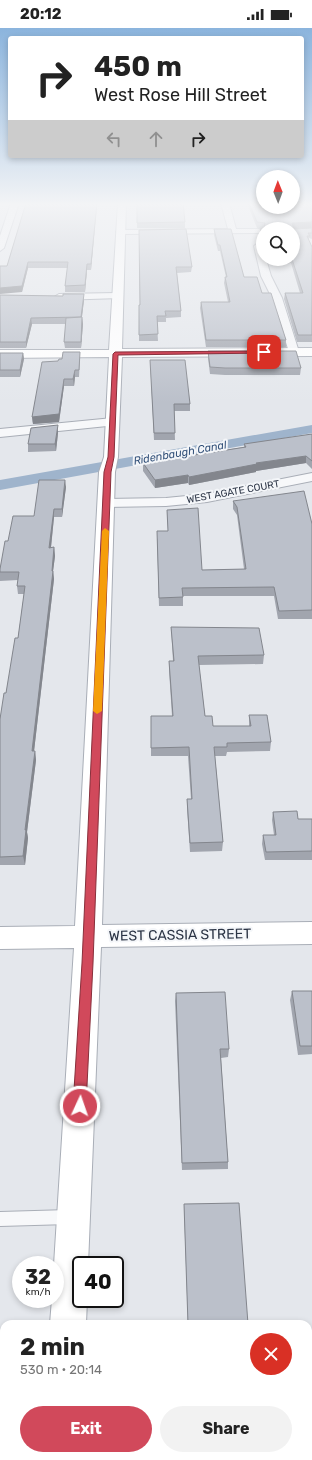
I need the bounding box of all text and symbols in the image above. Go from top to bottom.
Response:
text: 20:12 [20,5,62,23]
text: 450 m [94,50,182,83]
icon: right [28,52,80,104]
text: West Rose Hill Street [94,84,267,106]
icon: left [103,128,125,150]
icon: ahead [145,128,167,150]
icon: right [187,128,209,150]
north arrow [256,170,300,214]
map controls [256,170,300,266]
button: search [256,222,300,266]
pin [247,335,281,369]
icon: arrive [253,341,275,363]
water label: Ridenbaugh Canal [132,438,228,468]
street label: WEST AGATE COURT [186,478,281,506]
street label: WEST CASSIA STREET [109,925,251,945]
position arrow [59,1085,101,1127]
speed limit sign: 40 [72,1256,124,1308]
text: 32 [25,1265,51,1289]
text: km/h [26,1286,50,1298]
text: 2 min [20,1333,85,1361]
button: close [250,1333,292,1375]
text: 530 m · 20:14 [20,1362,102,1377]
button: Exit [20,1406,152,1452]
button: Share [160,1406,292,1452]

